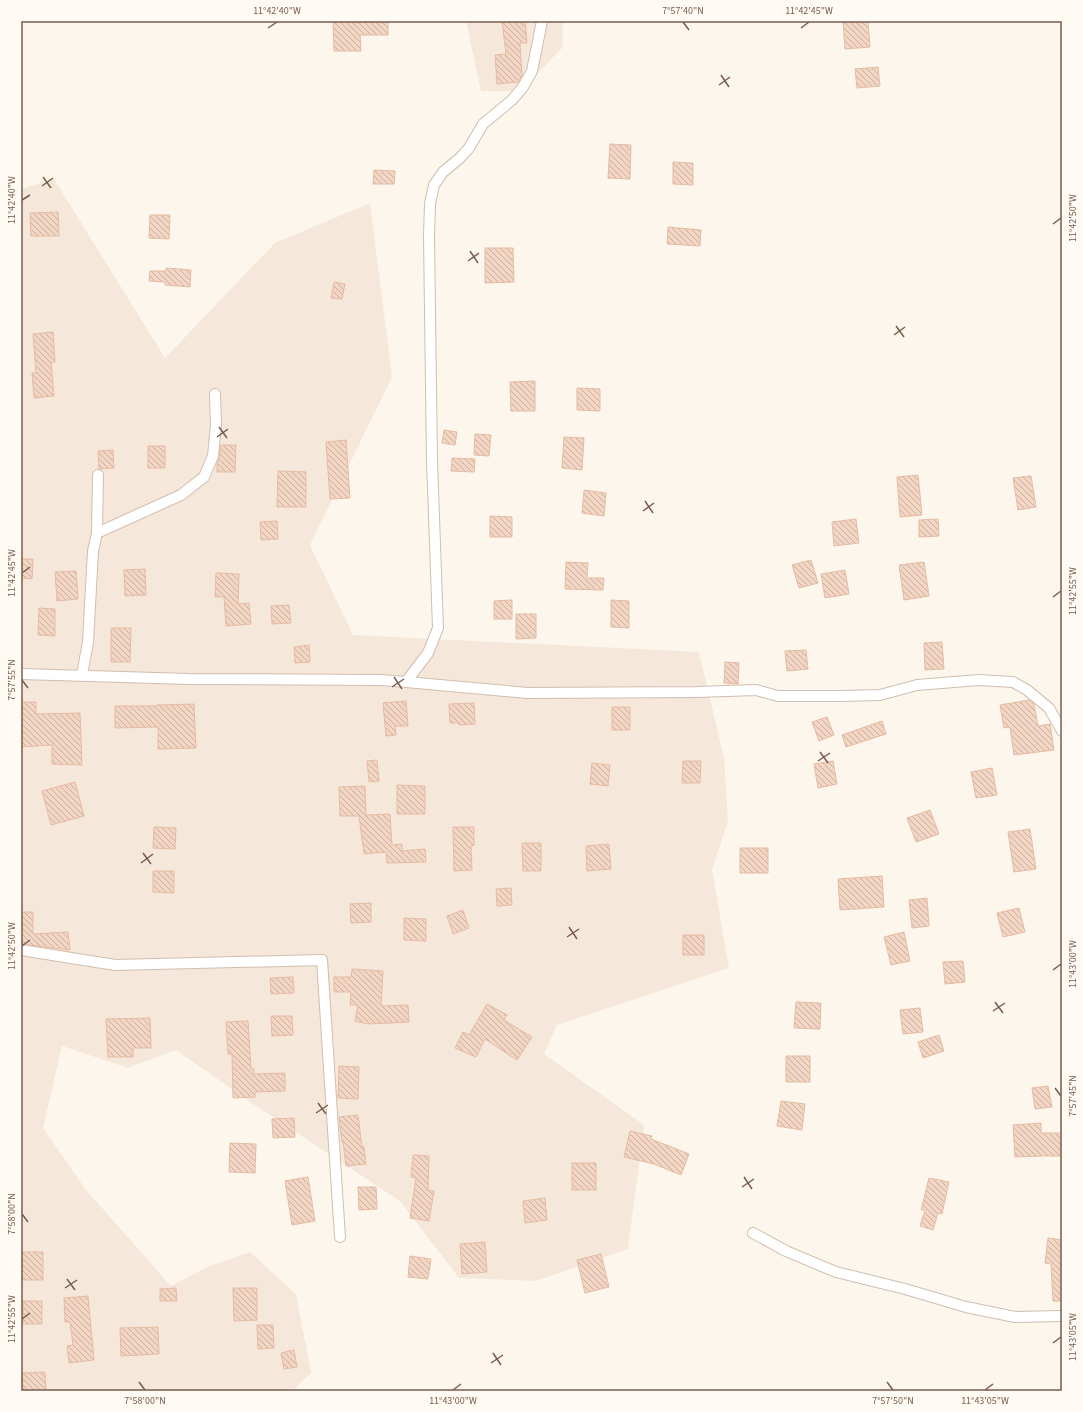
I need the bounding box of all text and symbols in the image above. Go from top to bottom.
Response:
text: 11°42'40"W [253,4,301,18]
text: 7°57'40"N [662,4,704,18]
text: 11°42'45"W [785,4,833,18]
text: 11°42'40"W [5,176,19,224]
text: 11°42'50"W [1066,194,1080,242]
text: 11°42'45"W [5,549,19,597]
text: 11°42'55"W [1066,567,1080,615]
text: 7°57'55"N [5,659,19,701]
text: 11°42'50"W [5,922,19,970]
text: 11°43'00"W [1066,940,1080,988]
text: 7°57'45"N [1066,1075,1080,1117]
text: 7°58'00"N [5,1193,19,1235]
text: 11°42'55"W [5,1295,19,1343]
text: 11°43'05"W [1066,1313,1080,1361]
text: 7°58'00"N [124,1394,166,1408]
text: 11°43'00"W [429,1394,477,1408]
text: 7°57'50"N [872,1394,914,1408]
text: 11°43'05"W [961,1394,1009,1408]

